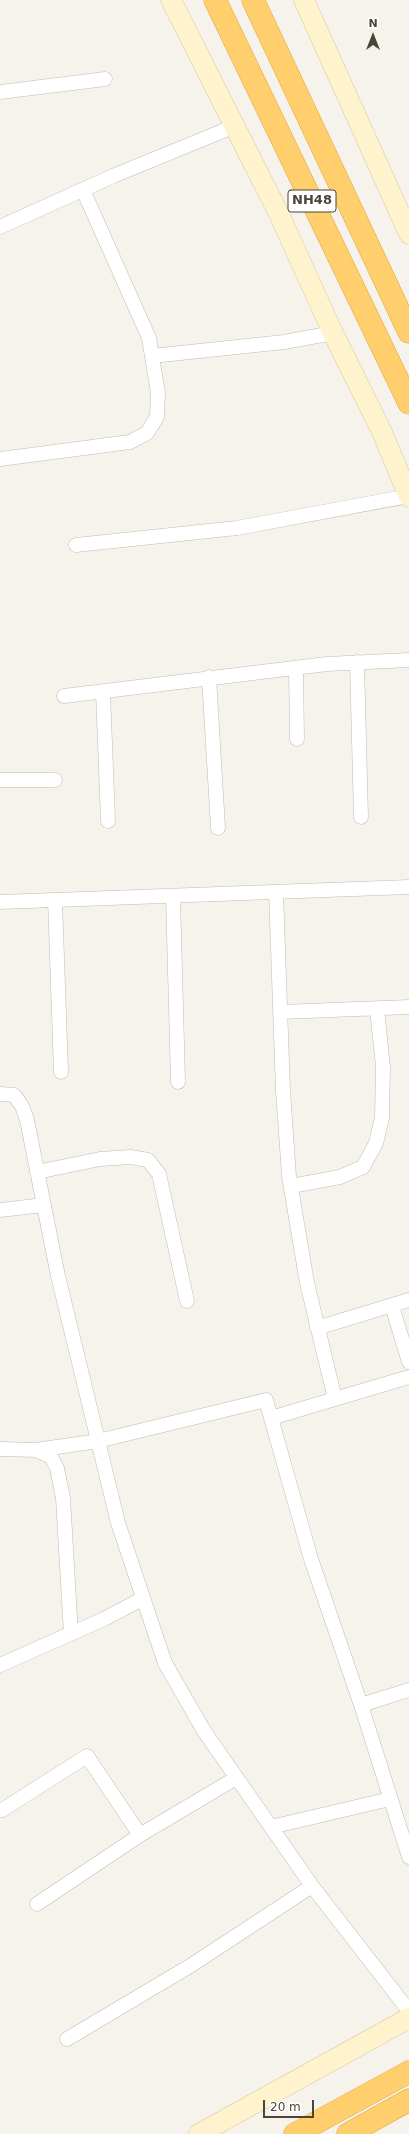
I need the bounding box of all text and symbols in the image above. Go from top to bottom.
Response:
north arrow [353,16,393,56]
text: N [368,17,378,30]
road number: NH48 [288,190,336,212]
scale bar [265,2092,316,2118]
text: 20 m [270,2100,301,2114]

